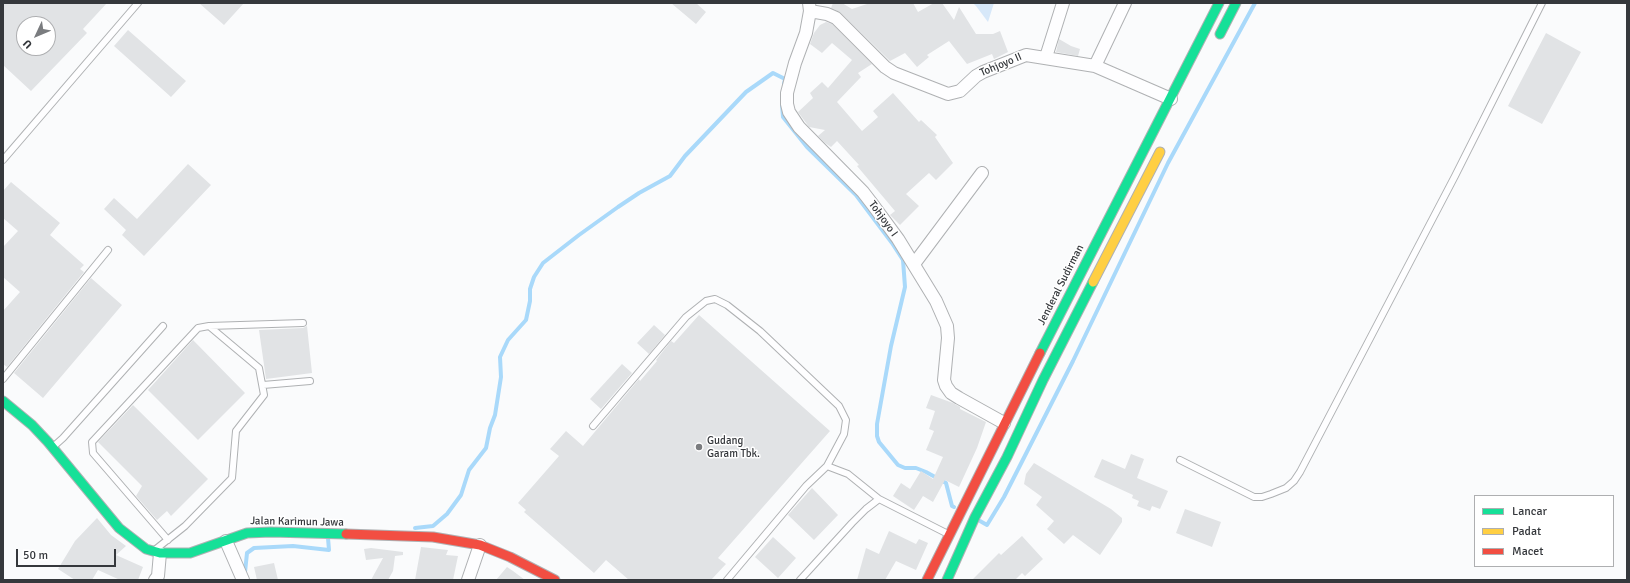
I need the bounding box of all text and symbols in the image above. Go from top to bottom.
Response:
north arrow [16,16,56,56]
text: U [20,37,35,51]
street label: Tohjoyo II [978,50,1024,80]
street label: Tohjoyo I [866,198,900,240]
street label: Jenderal Sudirman [1035,243,1087,327]
place label: Gudang Garam Tbk. [707,434,760,460]
marker: Gudang Garam Tbk. [694,442,704,452]
legend [1474,495,1614,567]
text: Lancar [1512,504,1547,519]
street label: Jalan Karimun Jawa [250,515,344,529]
text: Padat [1512,524,1541,539]
scale bar [18,541,118,567]
text: Macet [1512,544,1544,559]
text: 50 m [23,548,48,563]

